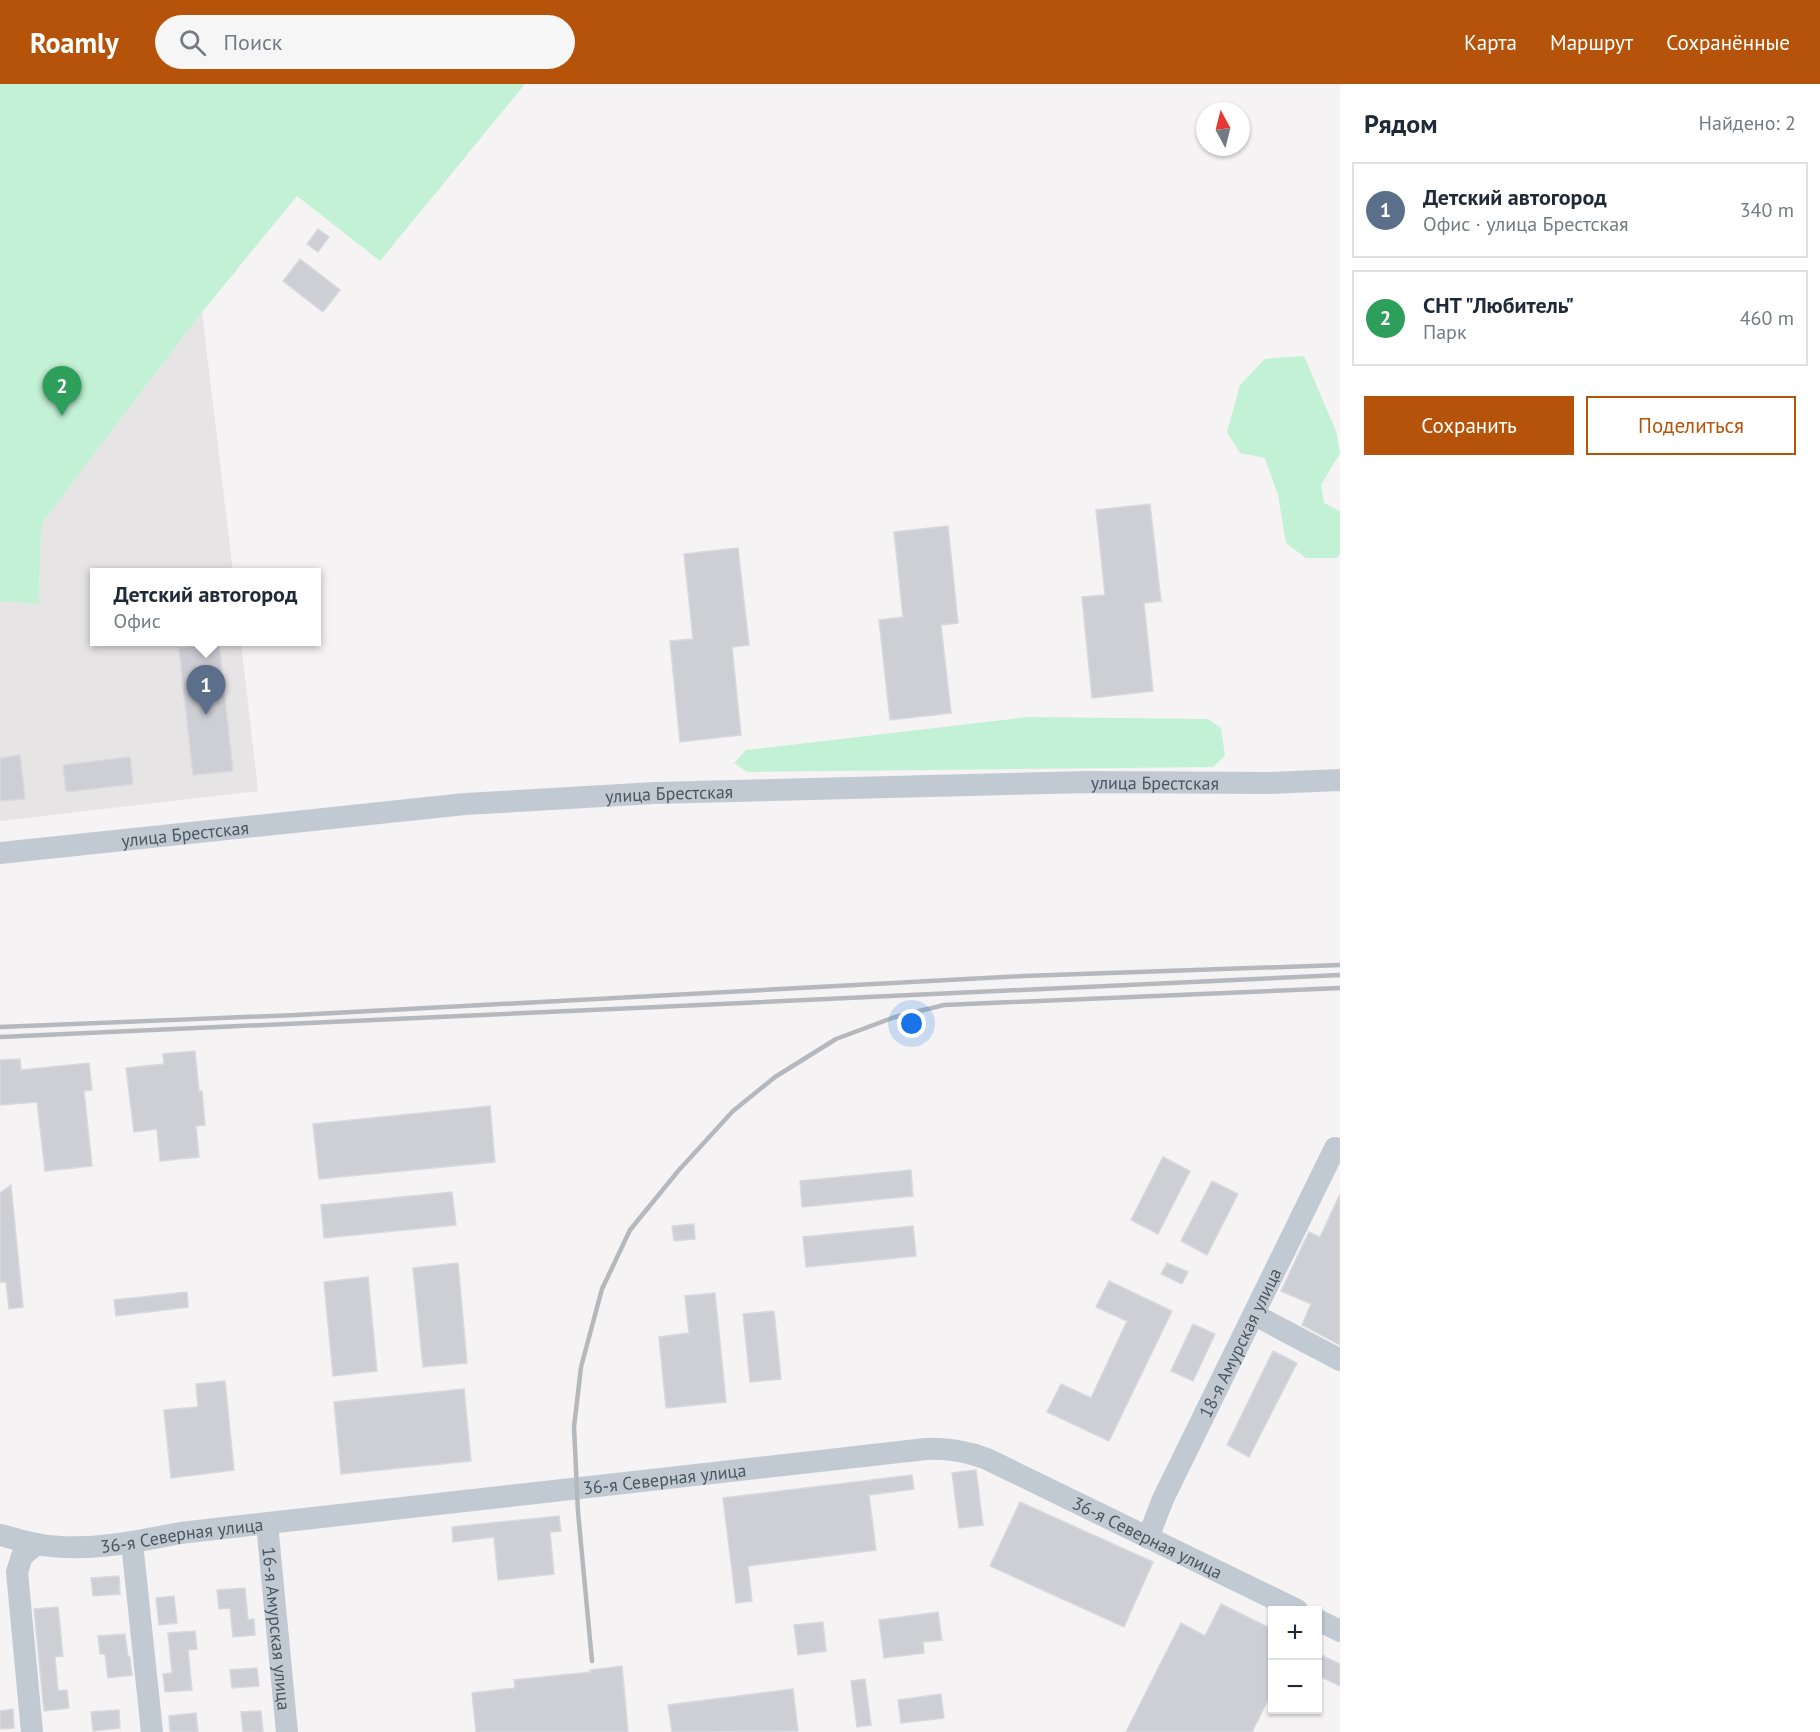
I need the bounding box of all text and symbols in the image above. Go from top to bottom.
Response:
search box [155,15,575,69]
text: Roamly [30,24,119,61]
icon: search [176,26,209,59]
text: Поиск [224,28,282,56]
text: Карта [1464,29,1517,56]
text: Маршрут [1550,29,1633,56]
text: Сохранённые [1666,29,1790,56]
north arrow [1196,102,1250,156]
text: Рядом [1364,107,1438,140]
text: Найдено: 2 [1699,110,1796,136]
text: Детский автогород [1423,183,1607,211]
text: 1 [1380,197,1391,223]
text: 340 m [1740,197,1794,223]
text: Офис · улица Брестская [1423,211,1629,237]
text: СНТ "Любитель" [1423,291,1574,319]
text: 2 [1380,305,1391,331]
text: 460 m [1740,305,1794,331]
text: Парк [1423,319,1466,345]
pin: 2 [42,366,82,416]
button: Сохранить [1364,396,1574,455]
button: Поделиться [1586,396,1796,455]
popup [90,568,321,646]
text: Детский автогород [114,580,297,608]
text: Офис [114,608,161,634]
pin: 1 [186,666,226,715]
street label: улица Брестская [1091,771,1219,794]
street label: улица Брестская [604,780,733,807]
street label: улица Брестская [120,815,250,852]
your location [897,1009,926,1038]
street label: 18-я Амурская улица [1193,1264,1286,1421]
street label: 36-я Северная улица [582,1458,747,1499]
street label: 36-я Северная улица [1069,1491,1226,1583]
street label: 36-я Северная улица [99,1512,264,1558]
street label: 16-я Амурская улица [258,1546,296,1711]
map controls [1268,1606,1322,1714]
button: + [1268,1606,1322,1660]
button: − [1268,1660,1322,1714]

